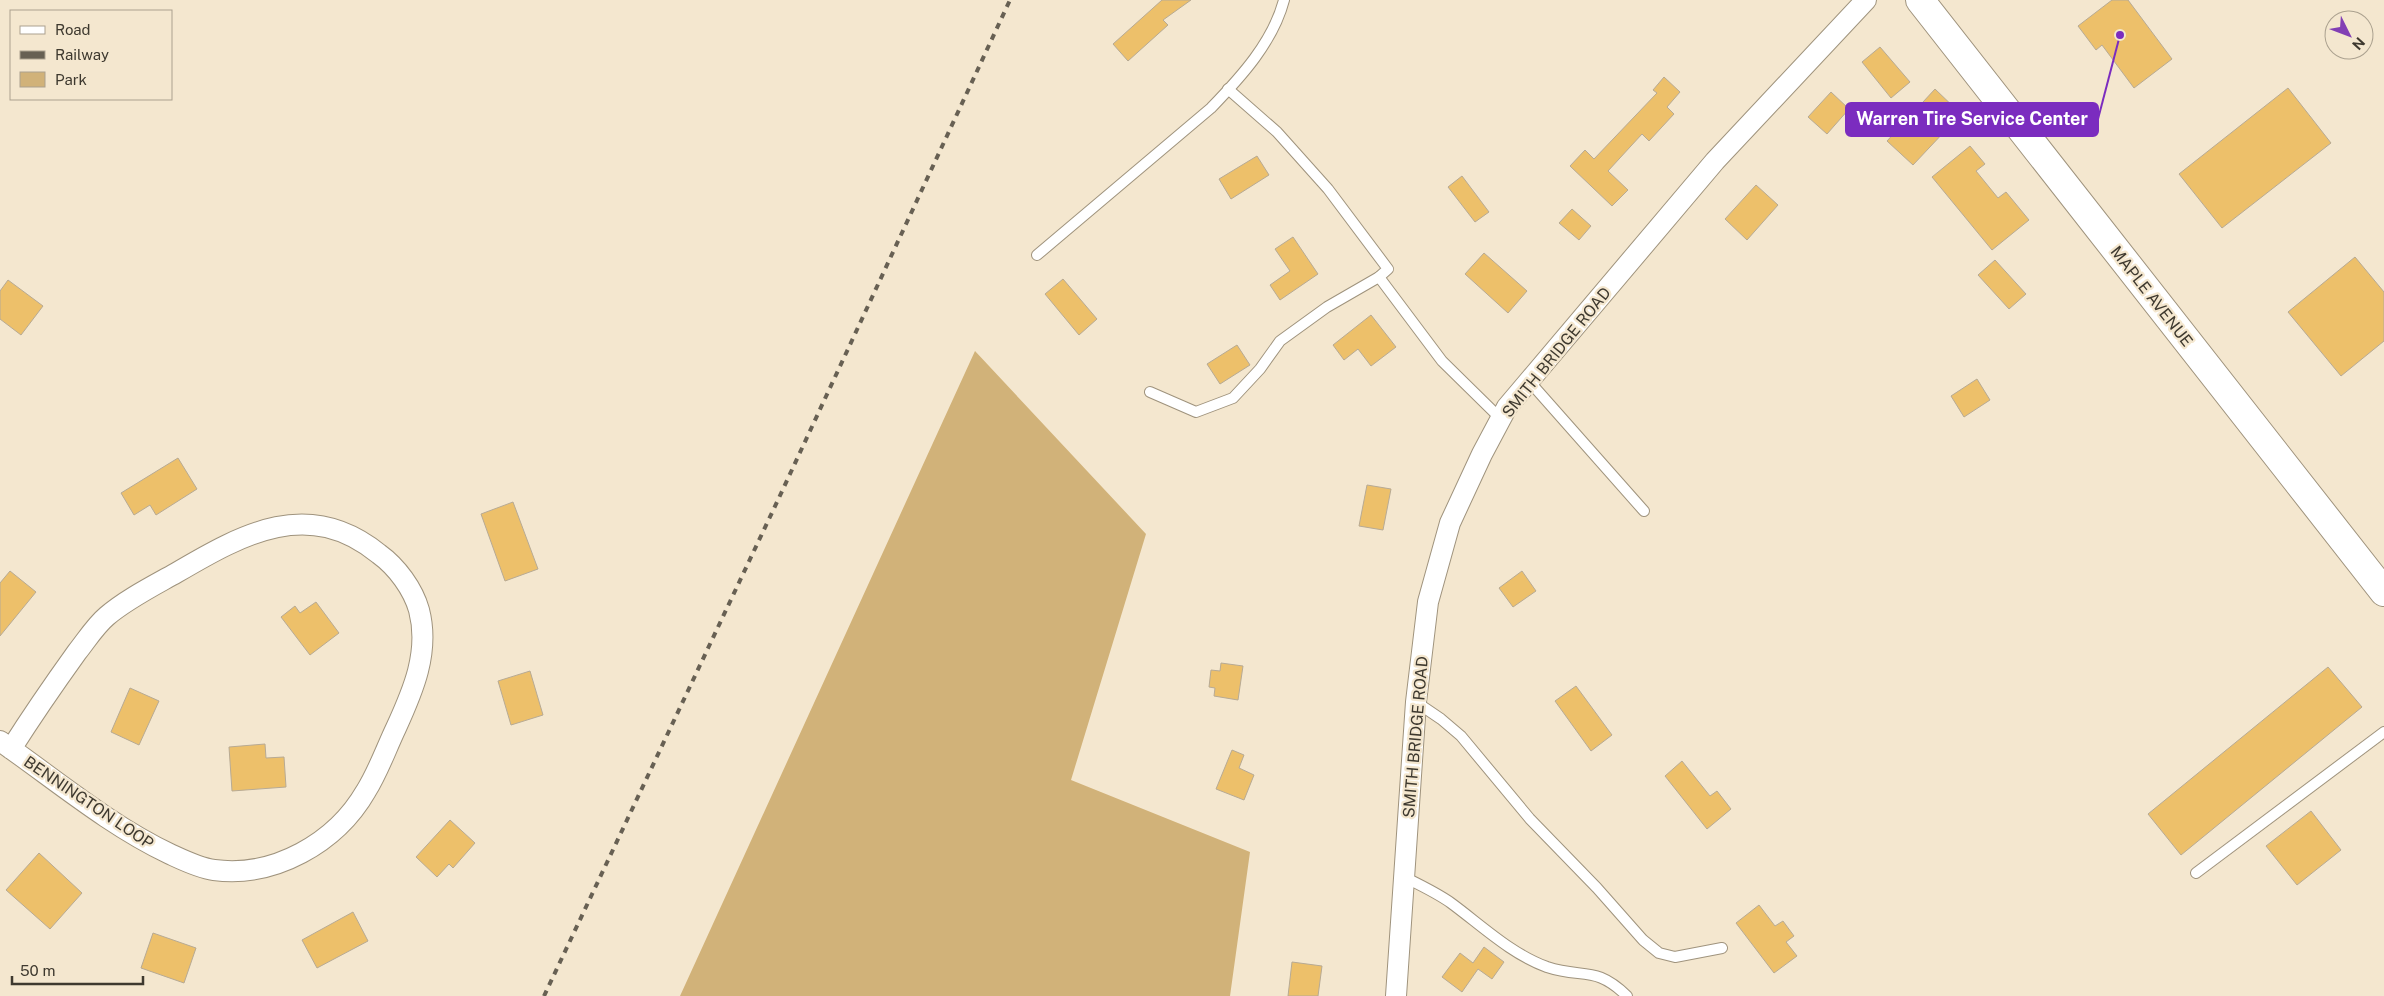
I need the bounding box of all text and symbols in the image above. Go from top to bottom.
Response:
legend [10,10,172,100]
north arrow [2324,10,2374,60]
text: Road [55,21,91,38]
text: N [2349,34,2368,53]
text: Railway [55,46,109,63]
text: Park [55,71,87,88]
callout: Warren Tire Service Center [1846,103,2098,136]
text: Warren Tire Service Center [1856,108,2088,129]
street label: MAPLE AVENUE [2106,242,2197,350]
street label: SMITH BRIDGE ROAD [1498,283,1615,421]
street label: SMITH BRIDGE ROAD [1399,655,1432,819]
street label: BENNINGTON LOOP [20,752,157,853]
scale bar [12,954,144,986]
text: 50 m [20,962,55,979]

